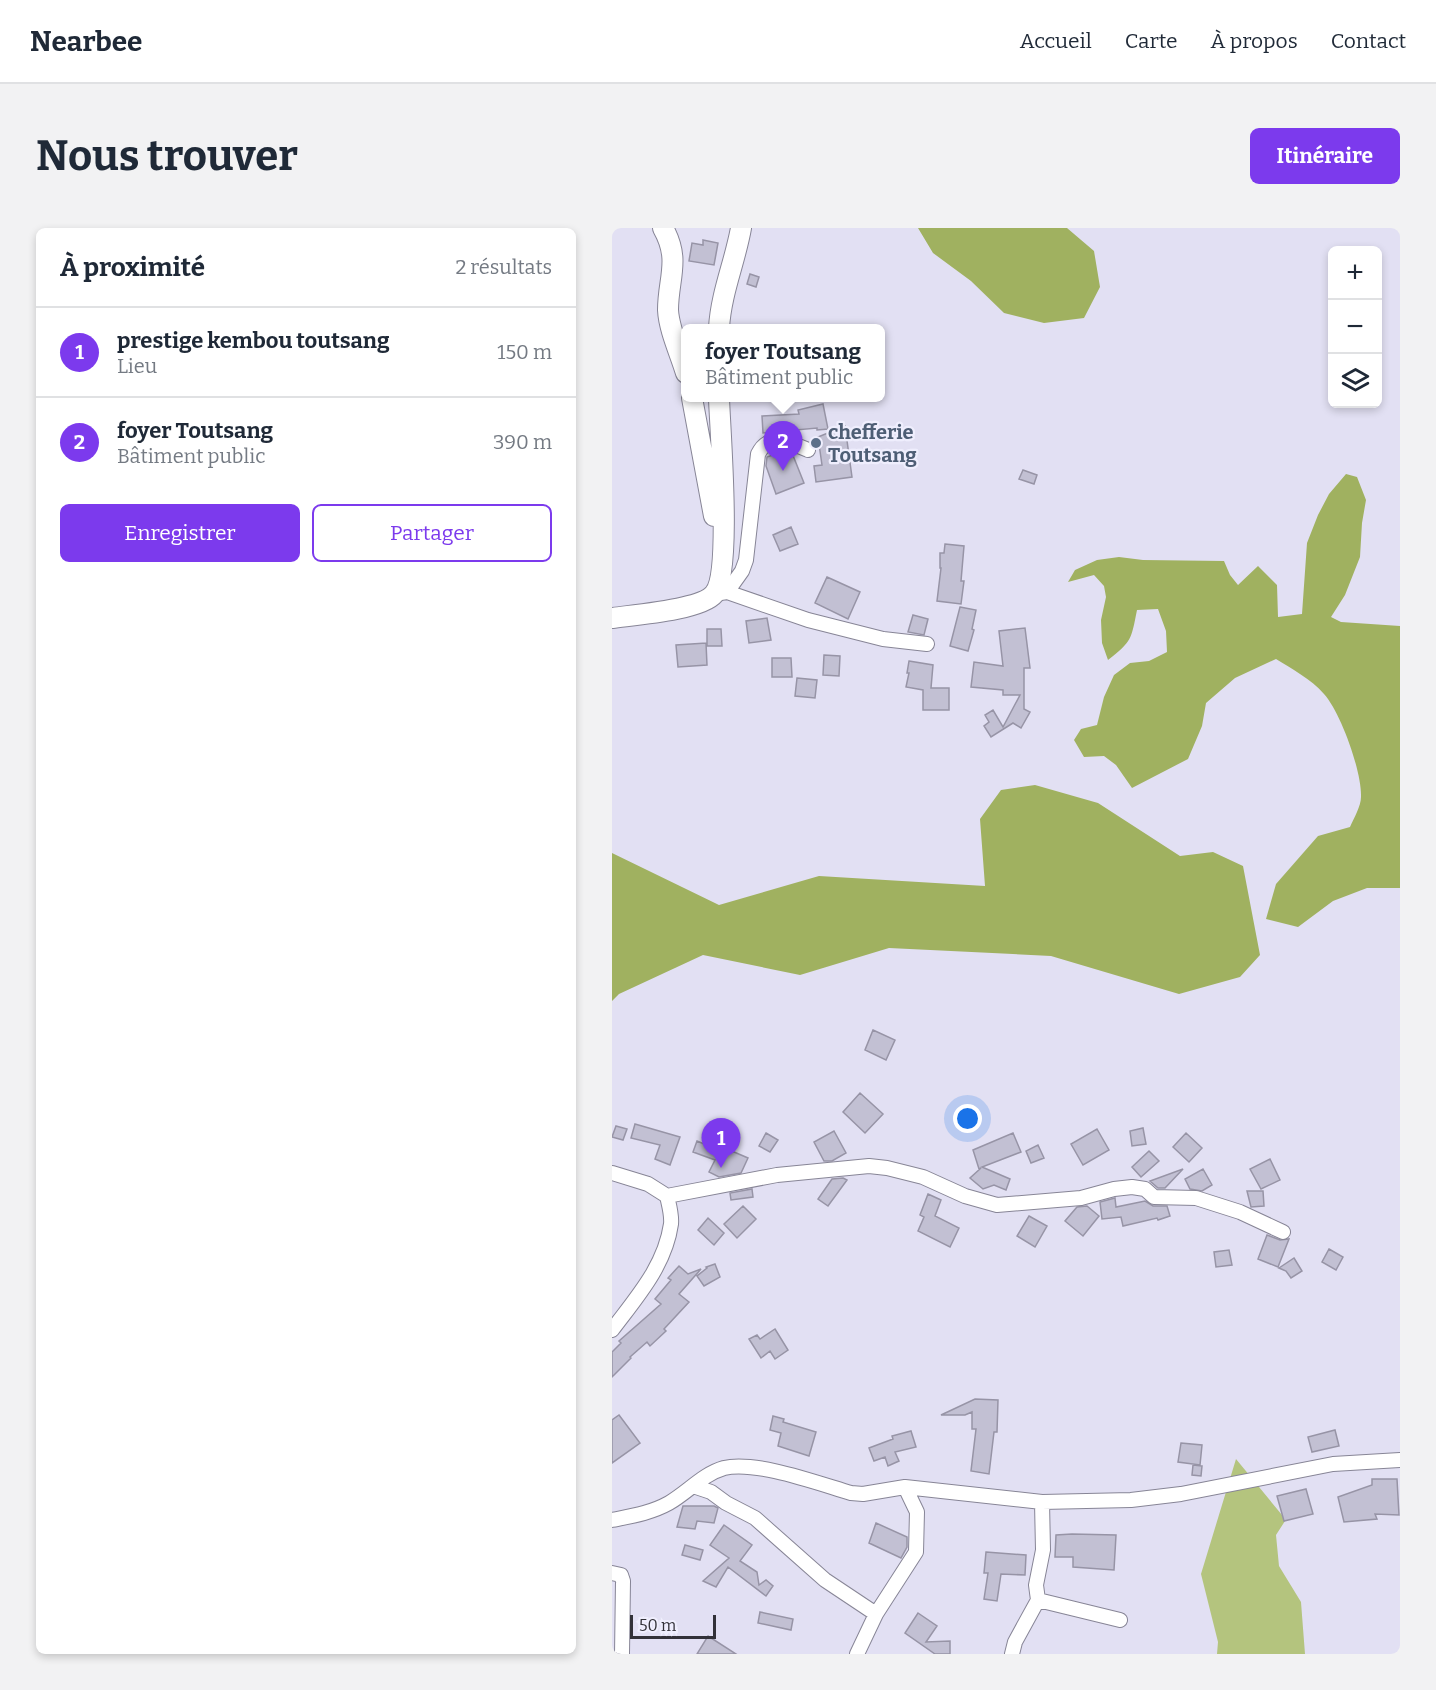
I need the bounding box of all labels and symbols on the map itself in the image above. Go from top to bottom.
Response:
place label: chefferie Toutsang [828,420,917,467]
pin: 2 [764,422,802,471]
marker: chefferie Toutsang [809,436,823,450]
your location [953,1104,982,1133]
pin: 1 [702,1118,740,1168]
scale bar [630,1612,716,1640]

